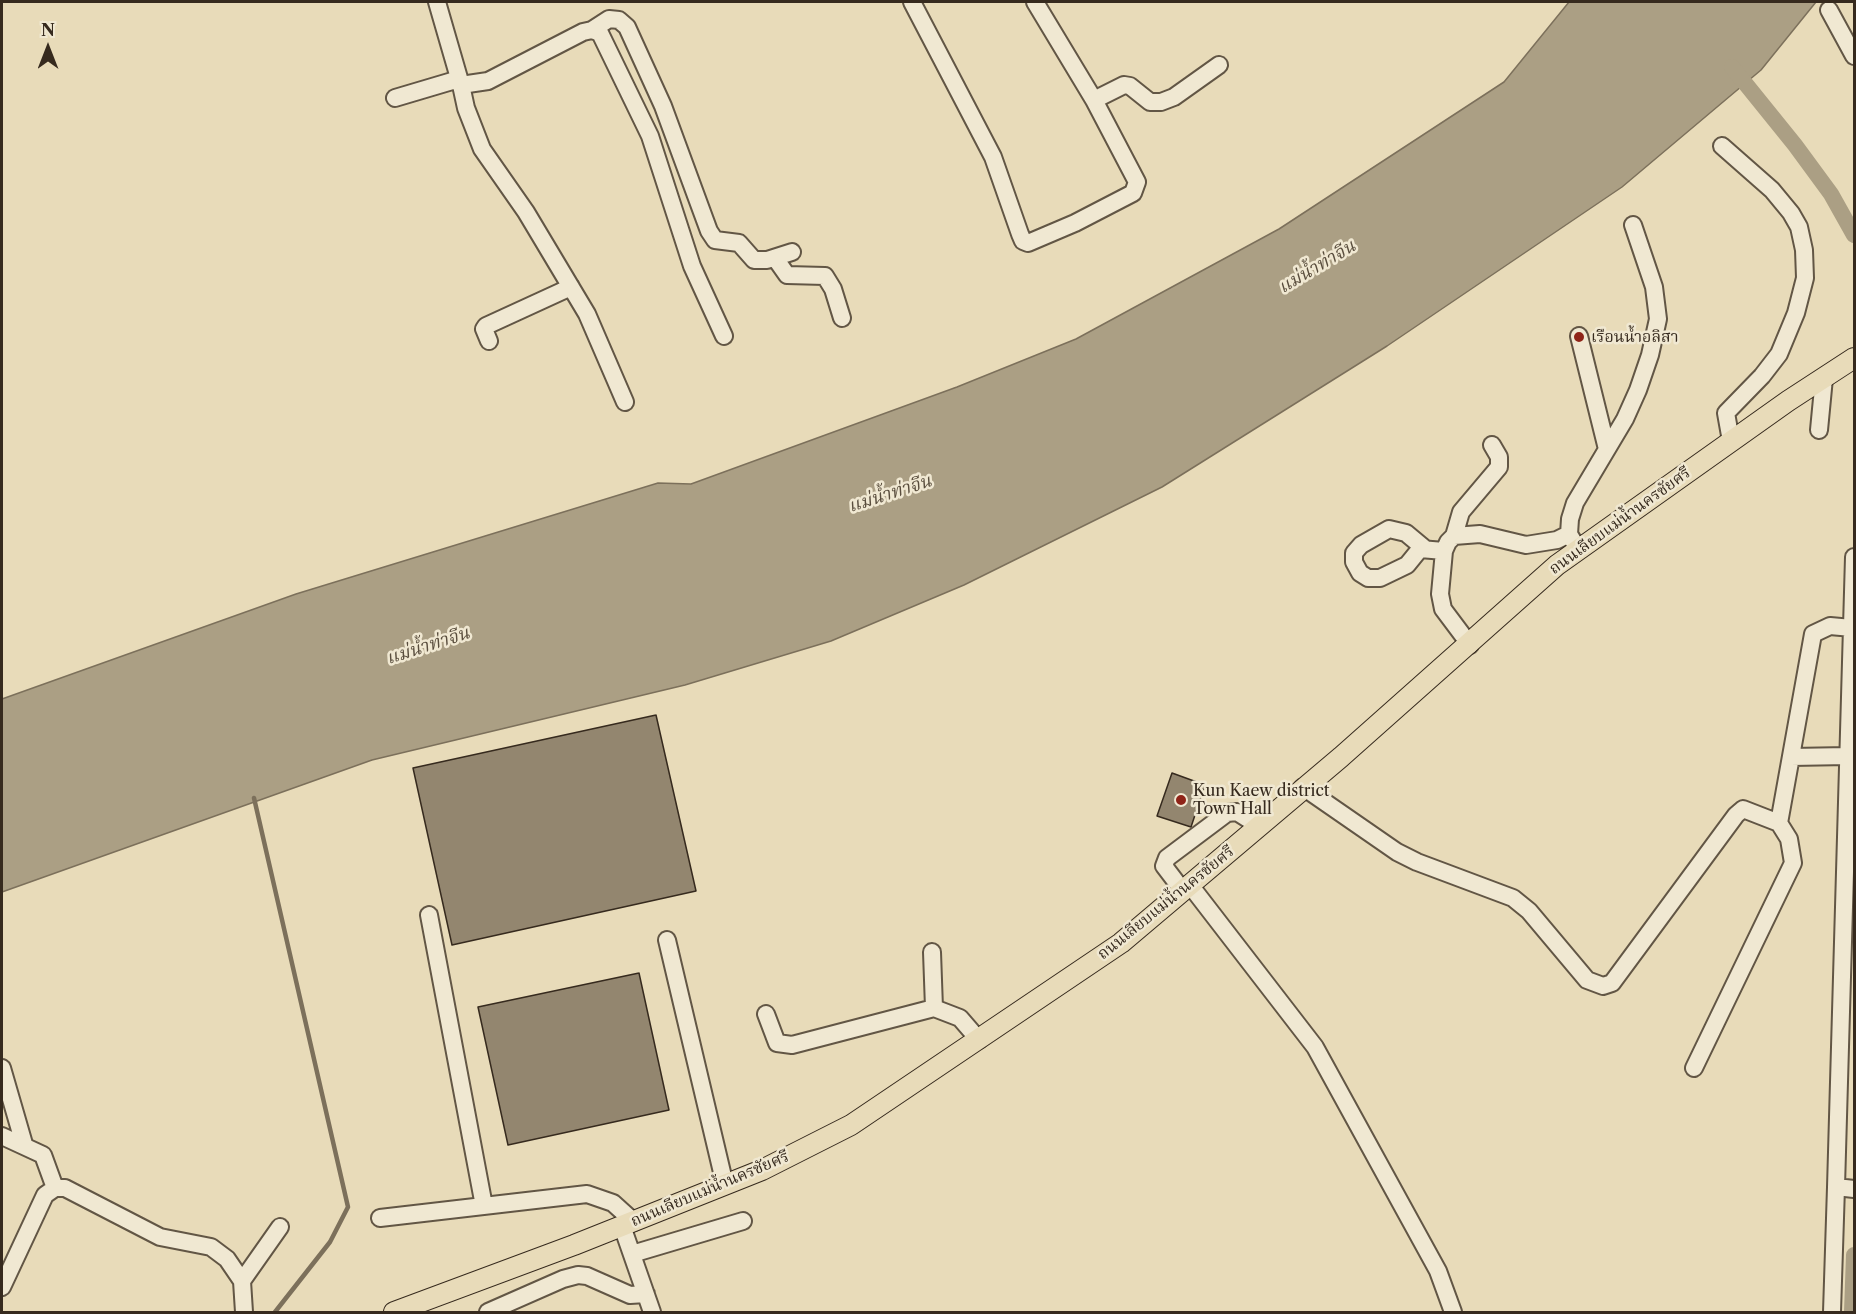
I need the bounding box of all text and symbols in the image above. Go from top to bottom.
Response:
north arrow [18,18,78,78]
text: N [41,20,55,40]
water label: แม่น้ำท่าจีน [1274,236,1360,298]
place label: เรือนน้ำอลิสา [1591,327,1679,347]
marker: เรือนน้ำอลิสา [1572,330,1586,344]
street label: ถนนเลียบแม่น้ำนครชัยศรี [1546,463,1694,579]
water label: แม่น้ำท่าจีน [846,470,934,518]
water label: แม่น้ำท่าจีน [384,622,472,670]
place label: Kun Kaew district Town Hall [1193,781,1329,819]
marker: Kun Kaew district Town Hall [1174,793,1188,807]
street label: ถนนเลียบแม่น้ำนครชัยศรี [1094,842,1238,964]
street label: ถนนเลียบแม่น้ำนครชัยศรี [628,1147,792,1231]

